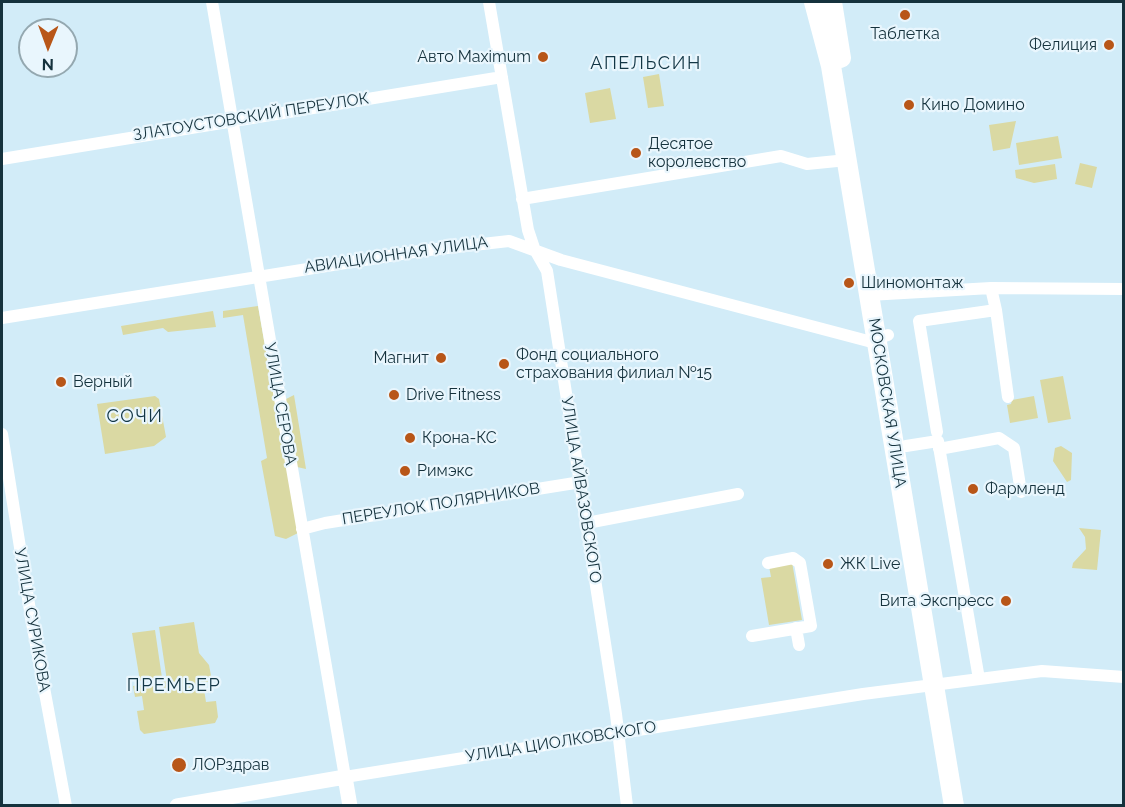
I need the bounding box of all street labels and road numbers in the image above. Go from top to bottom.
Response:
street label: ЗЛАТОУСТОВСКИЙ ПЕРЕУЛОК [132,89,370,145]
street label: АВИАЦИОННАЯ УЛИЦА [303,233,489,277]
street label: МОСКОВСКАЯ УЛИЦА [864,317,910,489]
street label: УЛИЦА СЕРОВА [260,341,300,467]
street label: УЛИЦА АЙВАЗОВСКОГО [557,395,605,585]
street label: ПЕРЕУЛОК ПОЛЯРНИКОВ [341,479,541,529]
street label: УЛИЦА СУРИКОВА [10,546,54,694]
street label: УЛИЦА ЦИОЛКОВСКОГО [464,717,658,767]

